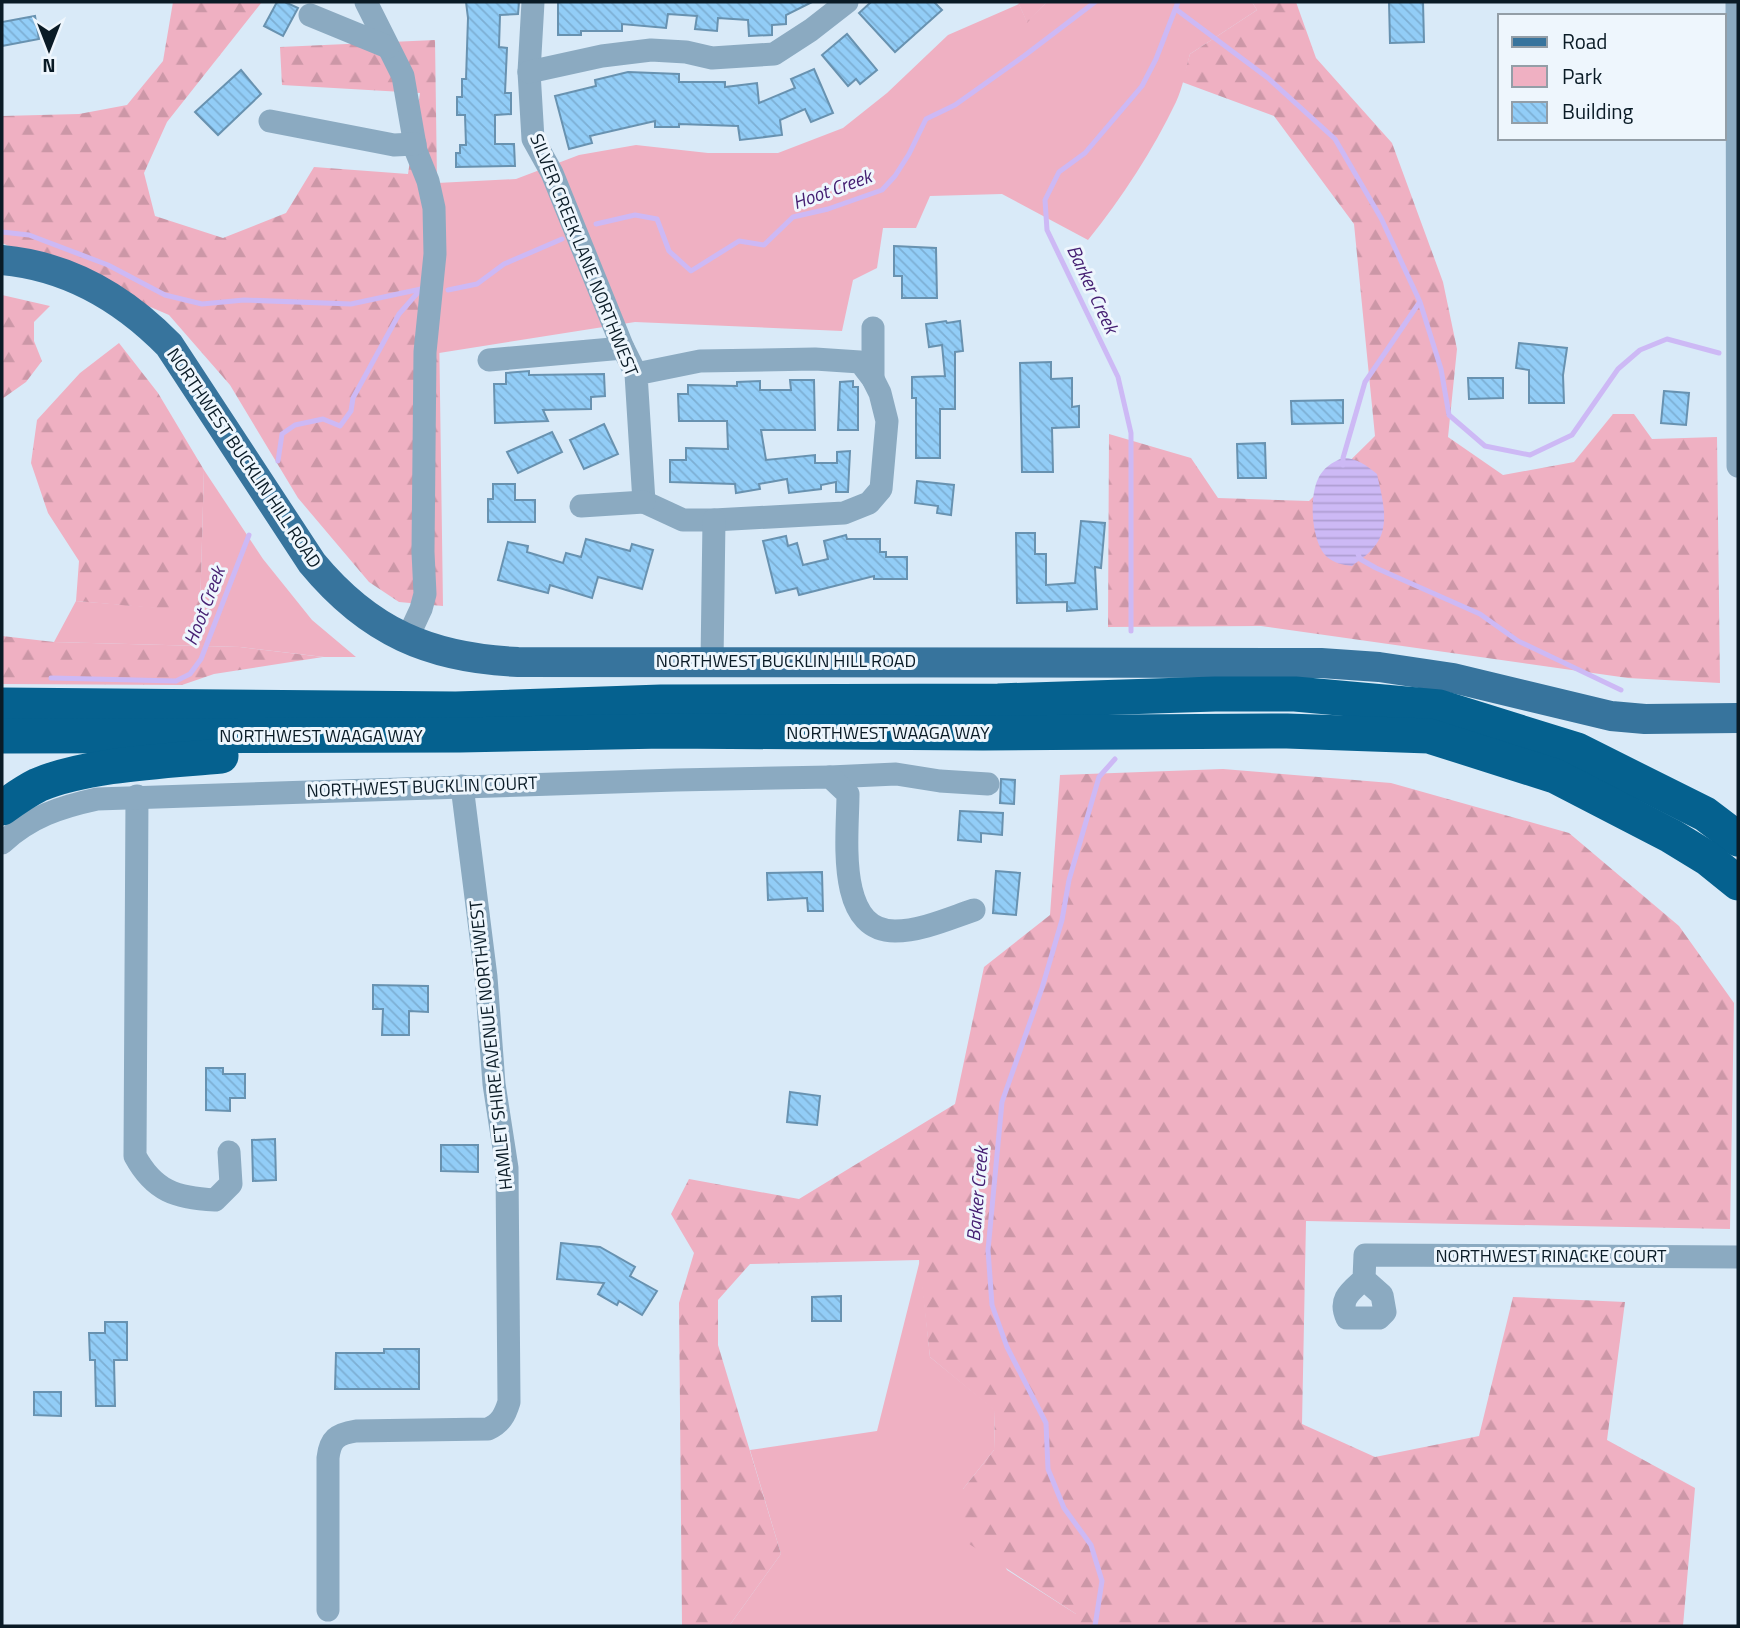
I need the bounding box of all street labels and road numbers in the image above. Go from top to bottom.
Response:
street label: SILVER CREEK LANE NORTHWEST [523,130,646,381]
street label: NORTHWEST BUCKLIN HILL ROAD [160,342,328,573]
street label: NORTHWEST BUCKLIN HILL ROAD [656,647,916,674]
street label: NORTHWEST WAAGA WAY [786,719,990,746]
street label: NORTHWEST WAAGA WAY [219,722,423,749]
street label: NORTHWEST BUCKLIN COURT [306,769,538,804]
street label: HAMLET SHIRE AVENUE NORTHWEST [462,898,519,1191]
street label: NORTHWEST RINACKE COURT [1435,1242,1667,1269]

